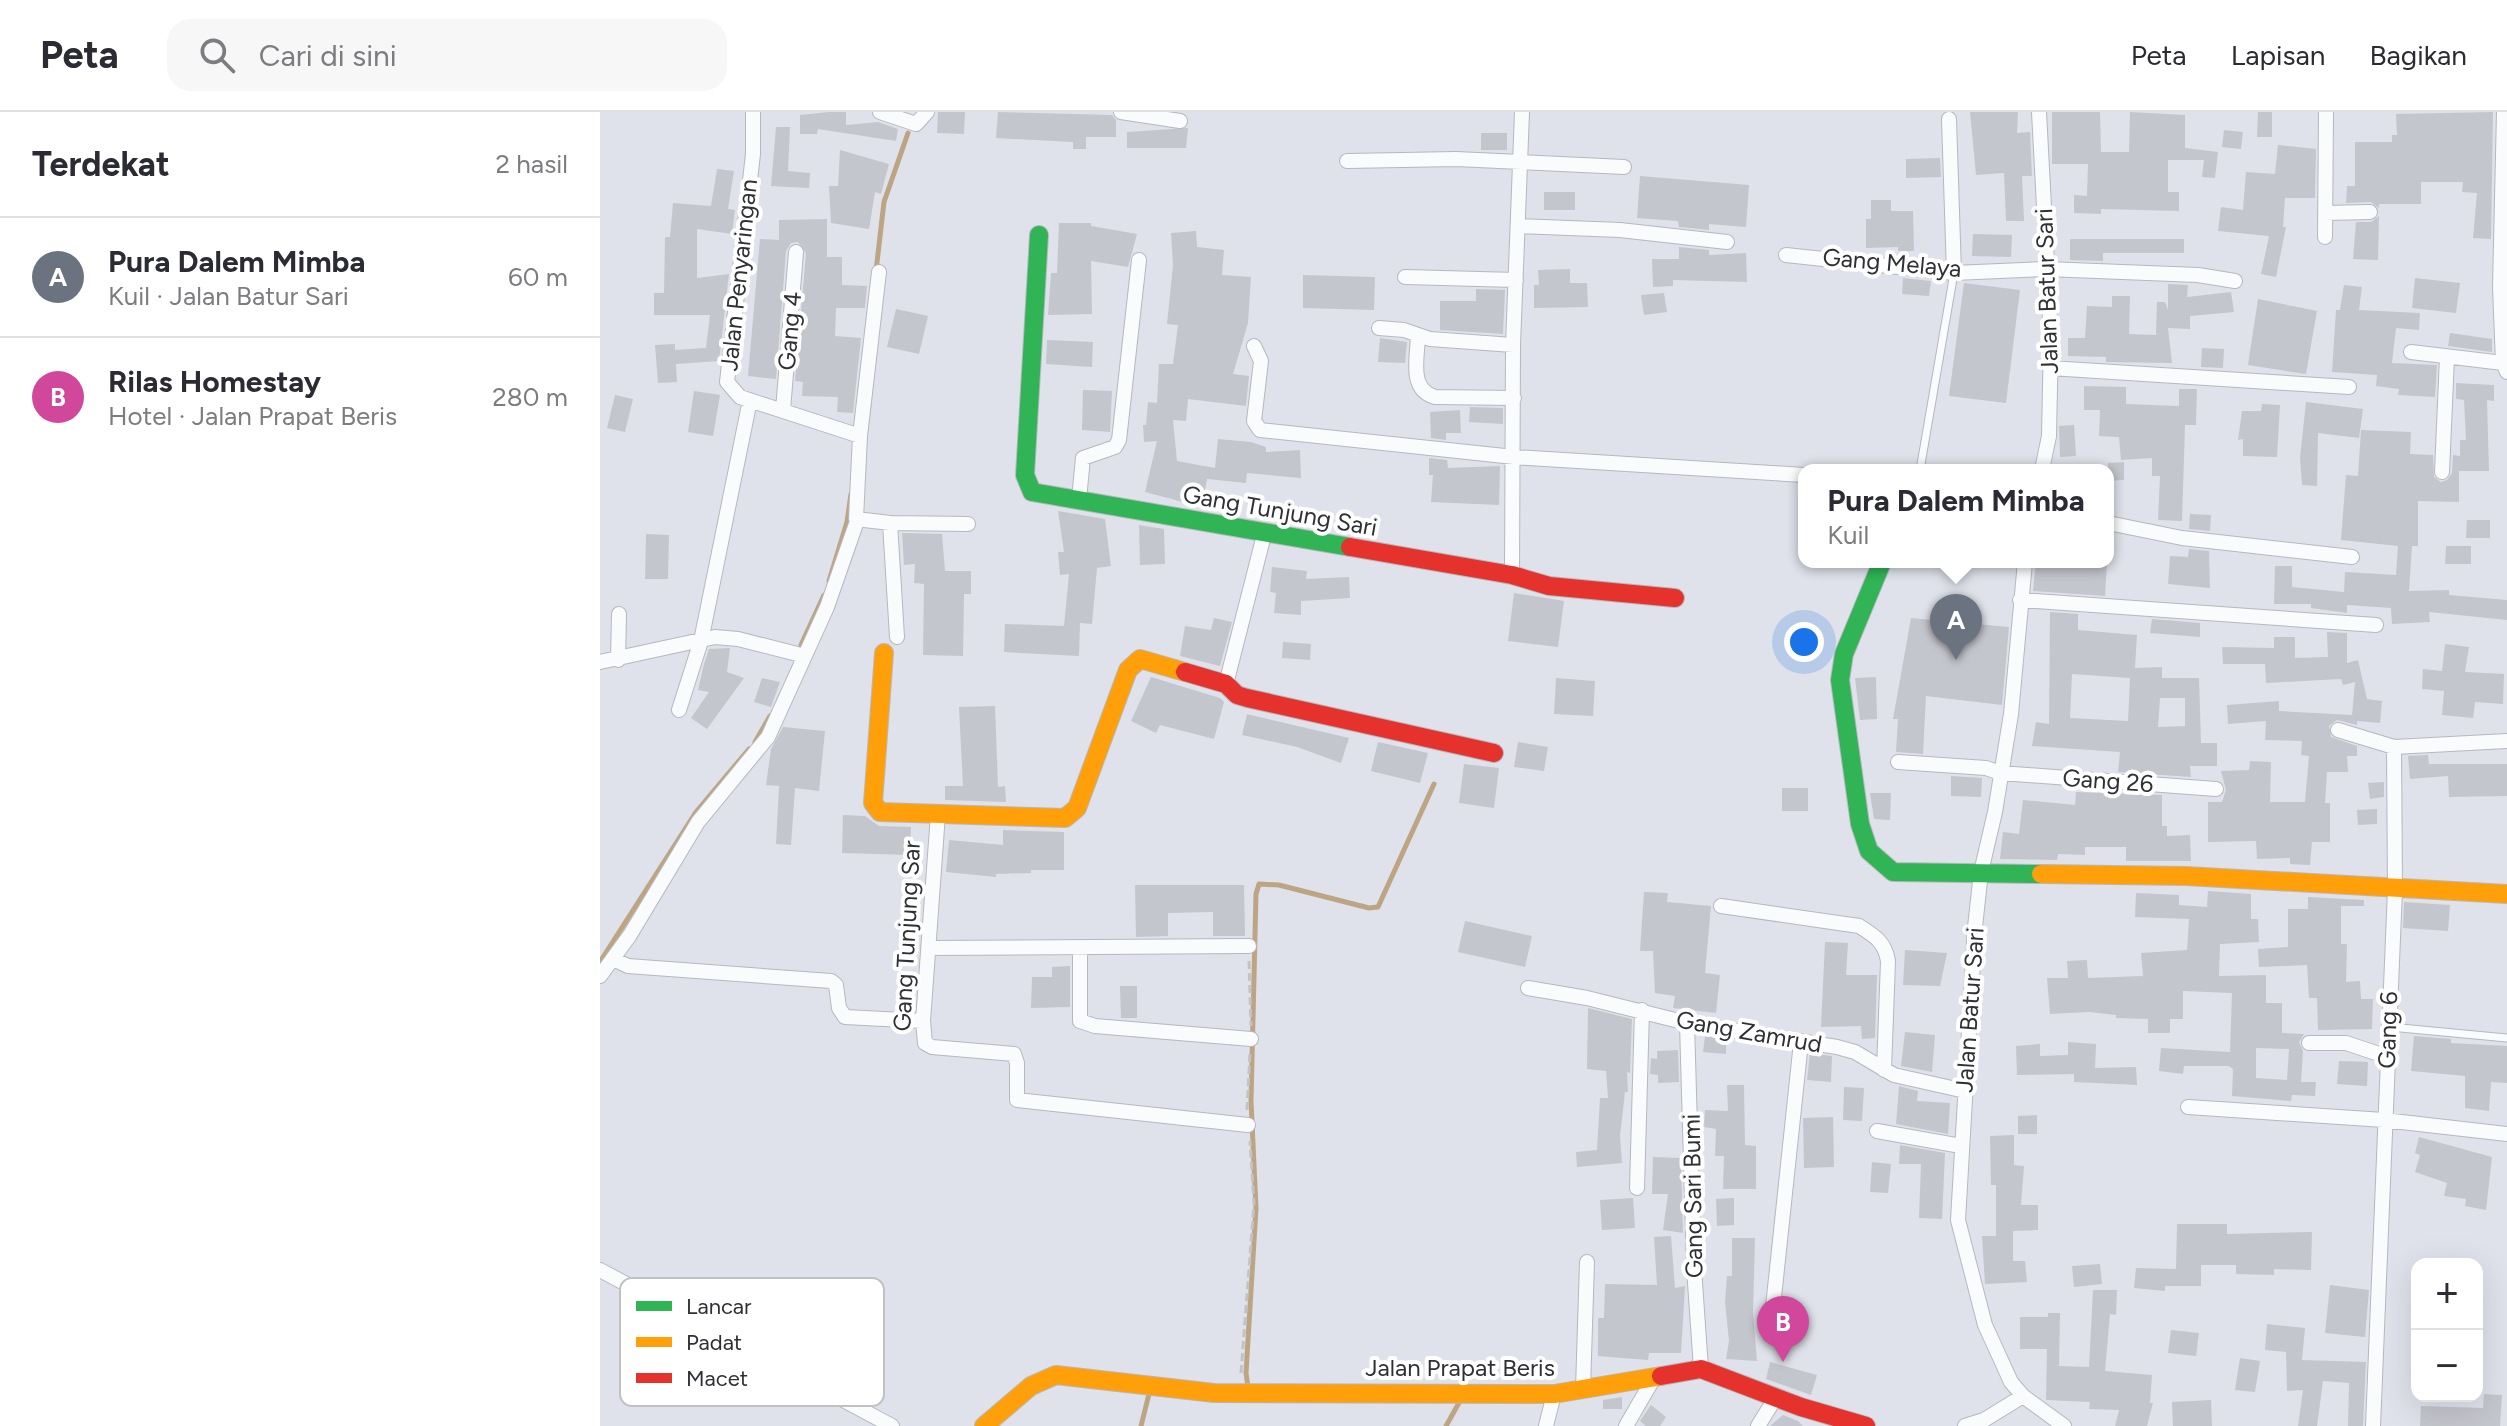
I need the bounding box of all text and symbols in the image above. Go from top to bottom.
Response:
search box [167,19,727,91]
text: Peta [40,32,119,78]
icon: search [195,33,239,77]
text: Cari di sini [259,37,397,74]
text: Peta [2131,38,2187,72]
text: Lapisan [2231,38,2325,72]
text: Bagikan [2369,38,2467,72]
text: Terdekat [32,144,170,185]
text: 2 hasil [495,148,568,180]
street label: Jalan Penyaringan [714,178,763,372]
street label: Jalan Batur Sari [2029,208,2064,374]
street label: Gang Melaya [1821,242,1963,283]
text: Pura Dalem Mimba [108,243,365,280]
text: A [49,261,67,293]
text: 60 m [508,261,568,293]
text: Kuil · Jalan Batur Sari [108,280,349,312]
street label: Gang 4 [772,290,807,371]
text: Rilas Homestay [108,363,321,400]
text: B [50,381,66,413]
text: 280 m [492,381,568,413]
text: Hotel · Jalan Prapat Beris [108,400,397,432]
popup [1798,464,2114,568]
street label: Gang Tunjung Sari [1181,479,1379,542]
text: Pura Dalem Mimba [1827,482,2085,519]
text: Kuil [1827,519,1869,551]
pin: A [1930,594,1982,660]
your location [1784,622,1824,662]
street label: Gang 26 [2062,763,2154,798]
street label: Gang Tunjung Sar [887,840,926,1032]
street label: Jalan Batur Sari [1949,926,1990,1094]
street label: Gang 6 [2372,991,2403,1069]
street label: Gang Zamrud [1674,1004,1824,1059]
street label: Gang Sari Bumi [1677,1114,1708,1279]
map controls [2411,1258,2483,1402]
button: + [2411,1258,2483,1330]
legend [620,1278,884,1406]
text: Lancar [686,1293,752,1320]
pin: B [1757,1296,1809,1362]
text: Padat [686,1329,742,1356]
button: − [2411,1330,2483,1402]
street label: Jalan Prapat Beris [1365,1353,1555,1382]
text: Macet [686,1365,748,1392]

